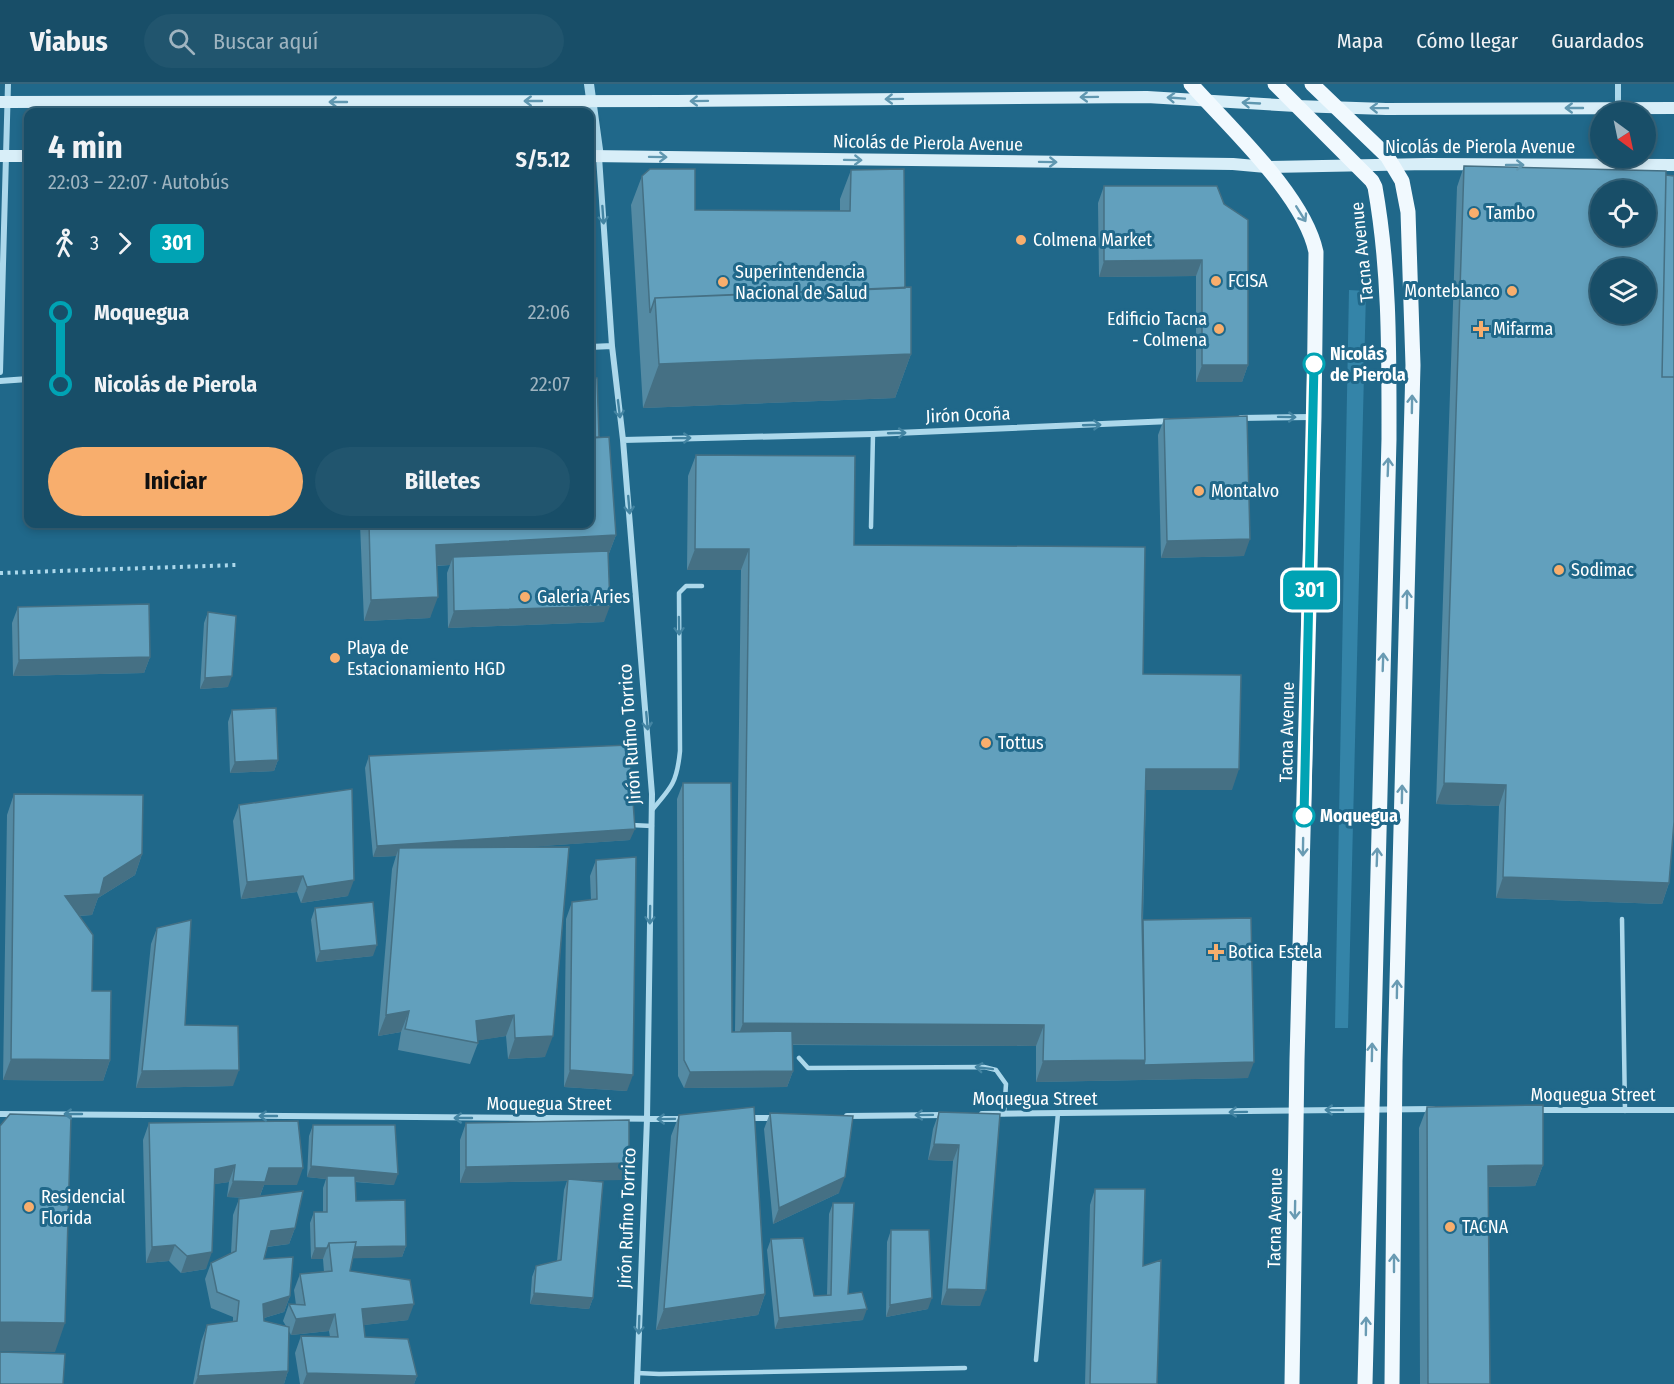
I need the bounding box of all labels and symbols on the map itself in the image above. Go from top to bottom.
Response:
one-way arrow [1079,91,1099,103]
one-way arrow [884,93,904,105]
one-way arrow [1167,93,1187,104]
one-way arrow [523,95,543,107]
one-way arrow [689,95,709,107]
one-way arrow [328,96,348,108]
one-way arrow [1241,98,1261,109]
one-way arrow [1564,102,1584,114]
north arrow [1590,102,1656,168]
one-way arrow [1369,103,1389,114]
street label: Nicolás de Pierola Avenue [833,130,1023,156]
street label: Nicolás de Pierola Avenue [1385,136,1575,158]
one-way arrow [647,152,667,163]
one-way arrow [842,154,862,166]
one-way arrow [1037,156,1057,168]
one-way arrow [1504,159,1524,170]
street label: Tacna Avenue [1346,201,1378,303]
place label: Tambo [1486,202,1535,224]
one-way arrow [598,205,609,225]
one-way arrow [1295,205,1307,222]
marker: Tambo [1467,206,1481,220]
place label: Colmena Market [1033,229,1152,251]
marker: Colmena Market [1014,233,1028,247]
place label: Superintendencia Nacional de Salud [735,261,868,304]
place label: FCISA [1228,270,1268,292]
marker: FCISA [1209,274,1223,288]
marker: Superintendencia Nacional de Salud [716,275,730,289]
place label: Monteblanco [1404,280,1500,302]
marker: Monteblanco [1505,284,1519,298]
place label: Edificio Tacna - Colmena [1107,308,1207,351]
place label: Mifarma [1493,318,1553,340]
marker: Edificio Tacna - Colmena [1212,322,1226,336]
marker: Mifarma [1474,322,1488,336]
place label: Nicolás de Pierola [1330,343,1406,386]
marker: Nicolás de Pierola [1303,353,1325,375]
one-way arrow [1406,394,1418,414]
one-way arrow [614,399,625,419]
street label: Jirón Ocoña [925,403,1011,427]
one-way arrow [1277,411,1297,423]
one-way arrow [1082,419,1102,430]
one-way arrow [887,427,907,438]
one-way arrow [671,433,691,444]
one-way arrow [1382,457,1394,477]
place label: Montalvo [1211,480,1279,502]
marker: Montalvo [1192,484,1206,498]
one-way arrow [623,495,634,515]
place label: Sodimac [1571,559,1634,581]
marker: Sodimac [1552,563,1566,577]
line badge: 301 [1276,570,1344,610]
place label: Galeria Aries [537,586,631,608]
one-way arrow [1401,589,1413,609]
marker: Galeria Aries [518,590,532,604]
one-way arrow [673,615,685,635]
place label: Playa de Estacionamiento HGD [347,637,505,680]
marker: Playa de Estacionamiento HGD [328,651,342,665]
one-way arrow [1377,652,1389,672]
street label: Jirón Rufino Torrico [614,663,646,805]
street label: Tacna Avenue [1275,681,1299,782]
one-way arrow [642,710,653,730]
place label: Tottus [998,732,1044,754]
marker: Tottus [979,736,993,750]
one-way arrow [1397,784,1408,804]
marker: Moquegua [1293,805,1315,827]
place label: Moquegua [1320,805,1398,827]
one-way arrow [1298,836,1309,856]
one-way arrow [1372,847,1383,867]
one-way arrow [645,905,656,925]
place label: Botica Estela [1228,941,1323,963]
marker: Botica Estela [1209,945,1223,959]
one-way arrow [1392,979,1403,999]
one-way arrow [1366,1042,1378,1062]
one-way arrow [975,1063,995,1074]
street label: Moquegua Street [1530,1084,1656,1106]
street label: Moquegua Street [972,1088,1098,1110]
street label: Moquegua Street [486,1093,612,1115]
one-way arrow [1324,1104,1344,1115]
one-way arrow [1228,1106,1248,1118]
one-way arrow [63,1109,83,1120]
one-way arrow [915,1109,935,1121]
one-way arrow [258,1110,278,1122]
one-way arrow [453,1112,473,1124]
one-way arrow [657,1113,677,1125]
street label: Jirón Rufino Torrico [614,1147,640,1289]
street label: Tacna Avenue [1263,1167,1287,1268]
place label: Residencial Florida [41,1186,126,1229]
one-way arrow [1289,1199,1301,1219]
marker: Residencial Florida [22,1200,36,1214]
place label: TACNA [1462,1216,1509,1238]
marker: TACNA [1443,1220,1457,1234]
one-way arrow [1388,1253,1400,1273]
one-way arrow [634,1314,645,1334]
one-way arrow [1360,1316,1372,1336]

